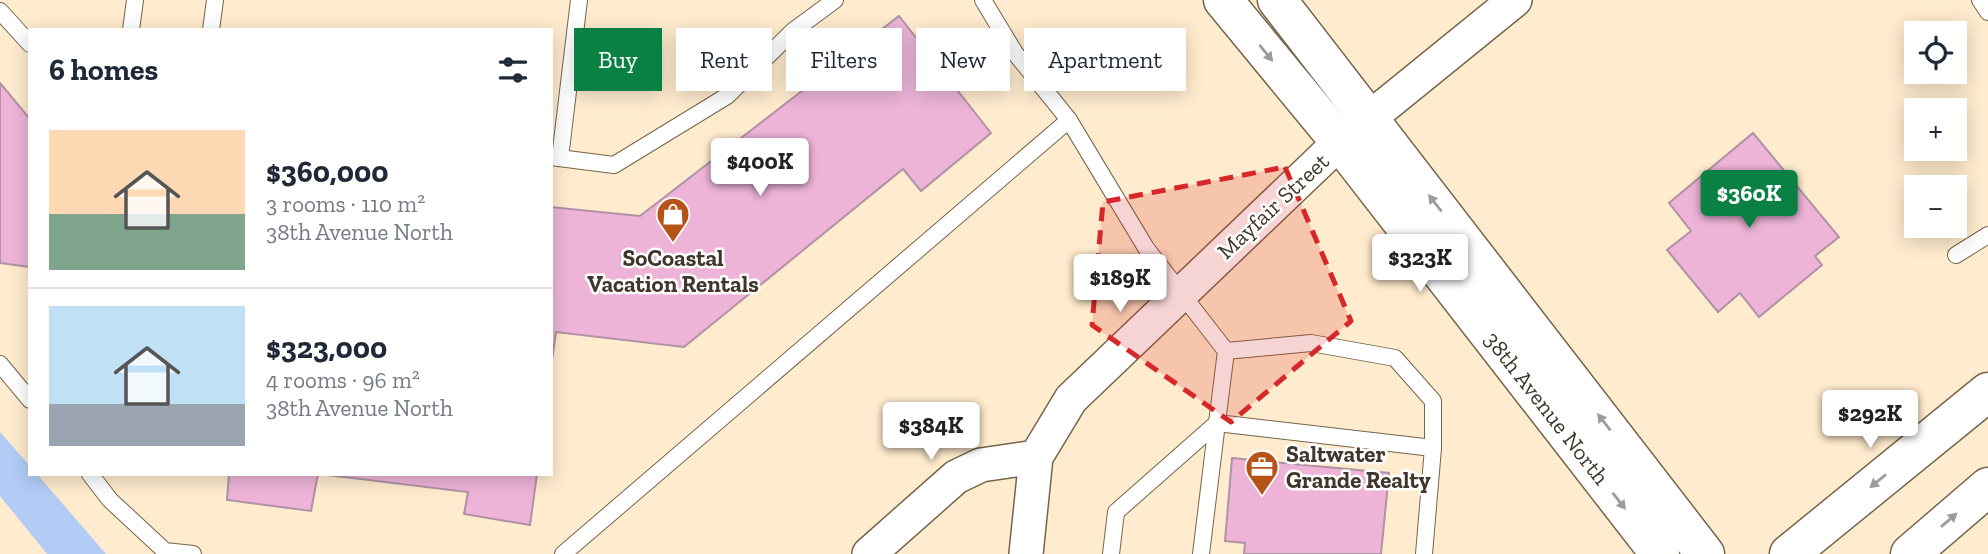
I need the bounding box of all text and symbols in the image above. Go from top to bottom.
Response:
map controls [1904,21,1967,238]
button: locate [1904,21,1967,84]
chip: Buy [574,28,662,91]
chip: Rent [676,28,772,91]
chip: Filters [786,28,902,91]
chip: New [916,28,1010,91]
chip: Apartment [1024,28,1186,91]
one-way arrow [1259,43,1274,61]
icon: filters [494,51,532,89]
text: 6 homes [49,52,158,88]
button: + [1904,98,1967,161]
pin: $400K [711,138,809,198]
text: $400K [727,147,793,175]
street label: Mayfair Street [1211,147,1335,265]
text: $360,000 [266,154,389,190]
icon: home [105,158,189,242]
pin: $360K [1700,170,1798,230]
button: − [1904,175,1967,238]
text: $360K [1717,179,1781,207]
text: 3 rooms · 110 m² [266,190,425,218]
shop icon: SoCoastal Vacation Rentals [654,195,692,244]
one-way arrow [1428,195,1443,213]
text: 38th Avenue North [266,218,453,246]
pin: $323K [1371,234,1469,294]
text: $323K [1388,243,1452,271]
place label: SoCoastal Vacation Rentals [587,244,759,298]
pin: $189K [1071,254,1169,314]
text: $189K [1090,263,1150,291]
street label: 38th Avenue North [1478,326,1616,490]
text: $323,000 [266,330,387,366]
icon: home [105,334,189,418]
text: 4 rooms · 96 m² [266,366,420,394]
pin: $292K [1821,391,1919,450]
text: 38th Avenue North [266,394,453,422]
text: $292K [1838,399,1902,427]
pin: $384K [882,402,980,462]
text: $384K [899,411,963,439]
one-way arrow [1596,414,1611,432]
place label: Saltwater Grande Realty [1286,440,1431,494]
office icon: Saltwater Grande Realty [1243,448,1281,497]
one-way arrow [1870,474,1888,489]
one-way arrow [1612,492,1626,510]
one-way arrow [1940,512,1958,528]

